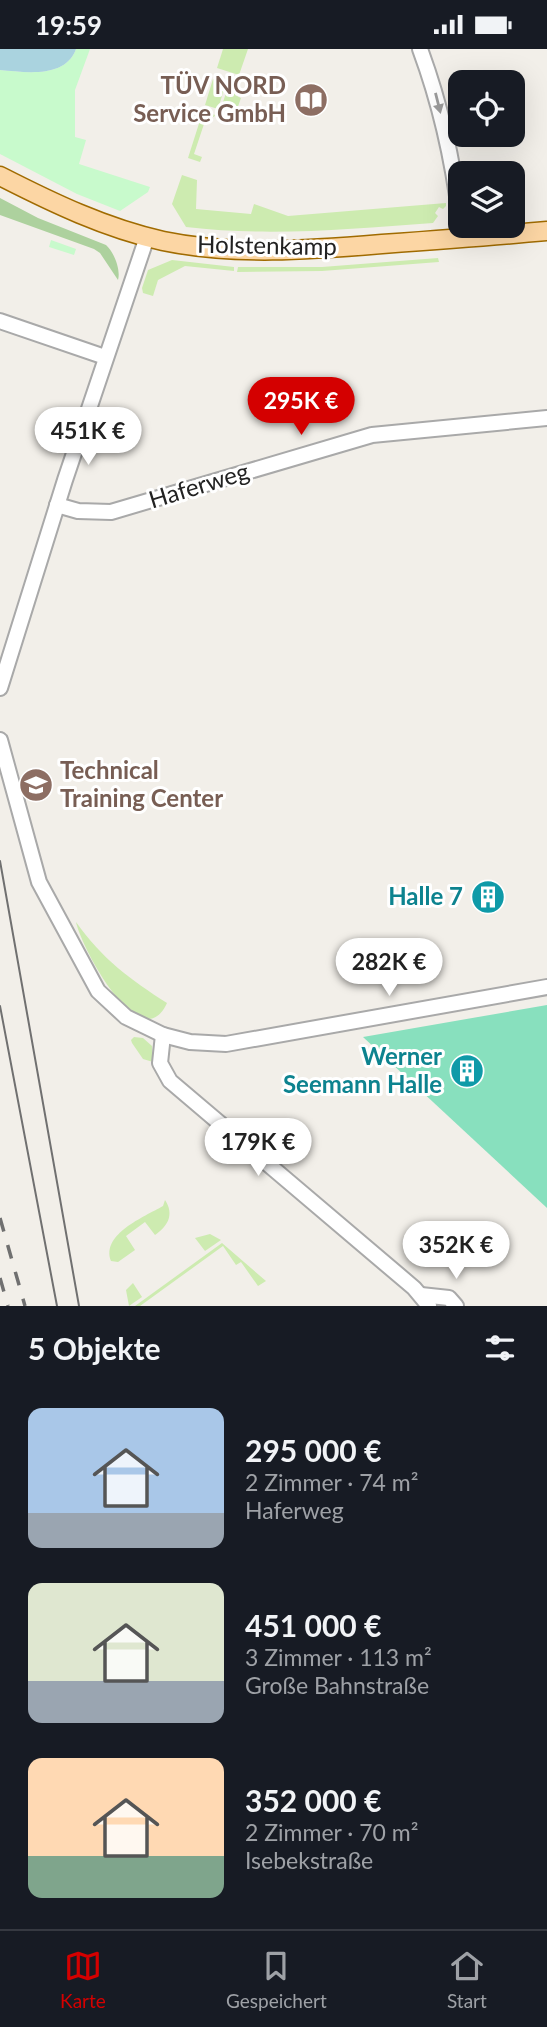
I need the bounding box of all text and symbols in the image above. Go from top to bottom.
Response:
text: 19:59 [35,9,102,41]
place label: TÜV NORD Service GmbH [133,70,286,127]
map controls [448,70,525,238]
button: locate [448,70,525,147]
library icon: TÜV NORD Service GmbH [292,81,330,119]
one-way arrow [433,93,444,115]
button: layers [448,161,525,238]
street label: Holstenkamp [197,229,337,260]
pin: 295K € [244,377,358,437]
text: 295K € [264,386,338,414]
pin: 451K € [31,407,145,467]
text: 451K € [51,416,125,444]
street label: Haferweg [145,456,252,513]
place label: Technical Training Center [60,755,223,812]
school or university icon: Technical Training Center [17,766,55,804]
building icon: Halle 7 [469,878,507,916]
place label: Halle 7 [388,881,463,910]
pin: 282K € [332,939,446,998]
text: 282K € [352,947,426,975]
place label: Werner Seemann Halle [283,1041,442,1098]
building icon: Werner Seemann Halle [448,1052,486,1090]
pin: 179K € [201,1119,315,1178]
text: 179K € [221,1127,295,1155]
pin: 352K € [399,1221,513,1281]
text: 352K € [419,1230,493,1258]
icon: filters [481,1329,519,1367]
text: 5 Objekte [28,1330,160,1366]
text: 295 000 € [245,1432,381,1468]
icon: home [84,1436,168,1520]
text: 2 Zimmer · 74 m² [245,1468,418,1496]
text: Haferweg [245,1496,344,1524]
text: 451 000 € [245,1607,381,1643]
icon: home [84,1611,168,1695]
text: 3 Zimmer · 113 m² [245,1643,432,1671]
text: Große Bahnstraße [245,1671,429,1699]
text: 352 000 € [245,1782,381,1818]
icon: home [84,1786,168,1870]
text: 2 Zimmer · 70 m² [245,1818,418,1846]
text: Isebekstraße [245,1846,373,1874]
tab: Karte [60,1947,106,2012]
tab: Gespeichert [226,1947,327,2012]
tab: Start [447,1947,487,2012]

